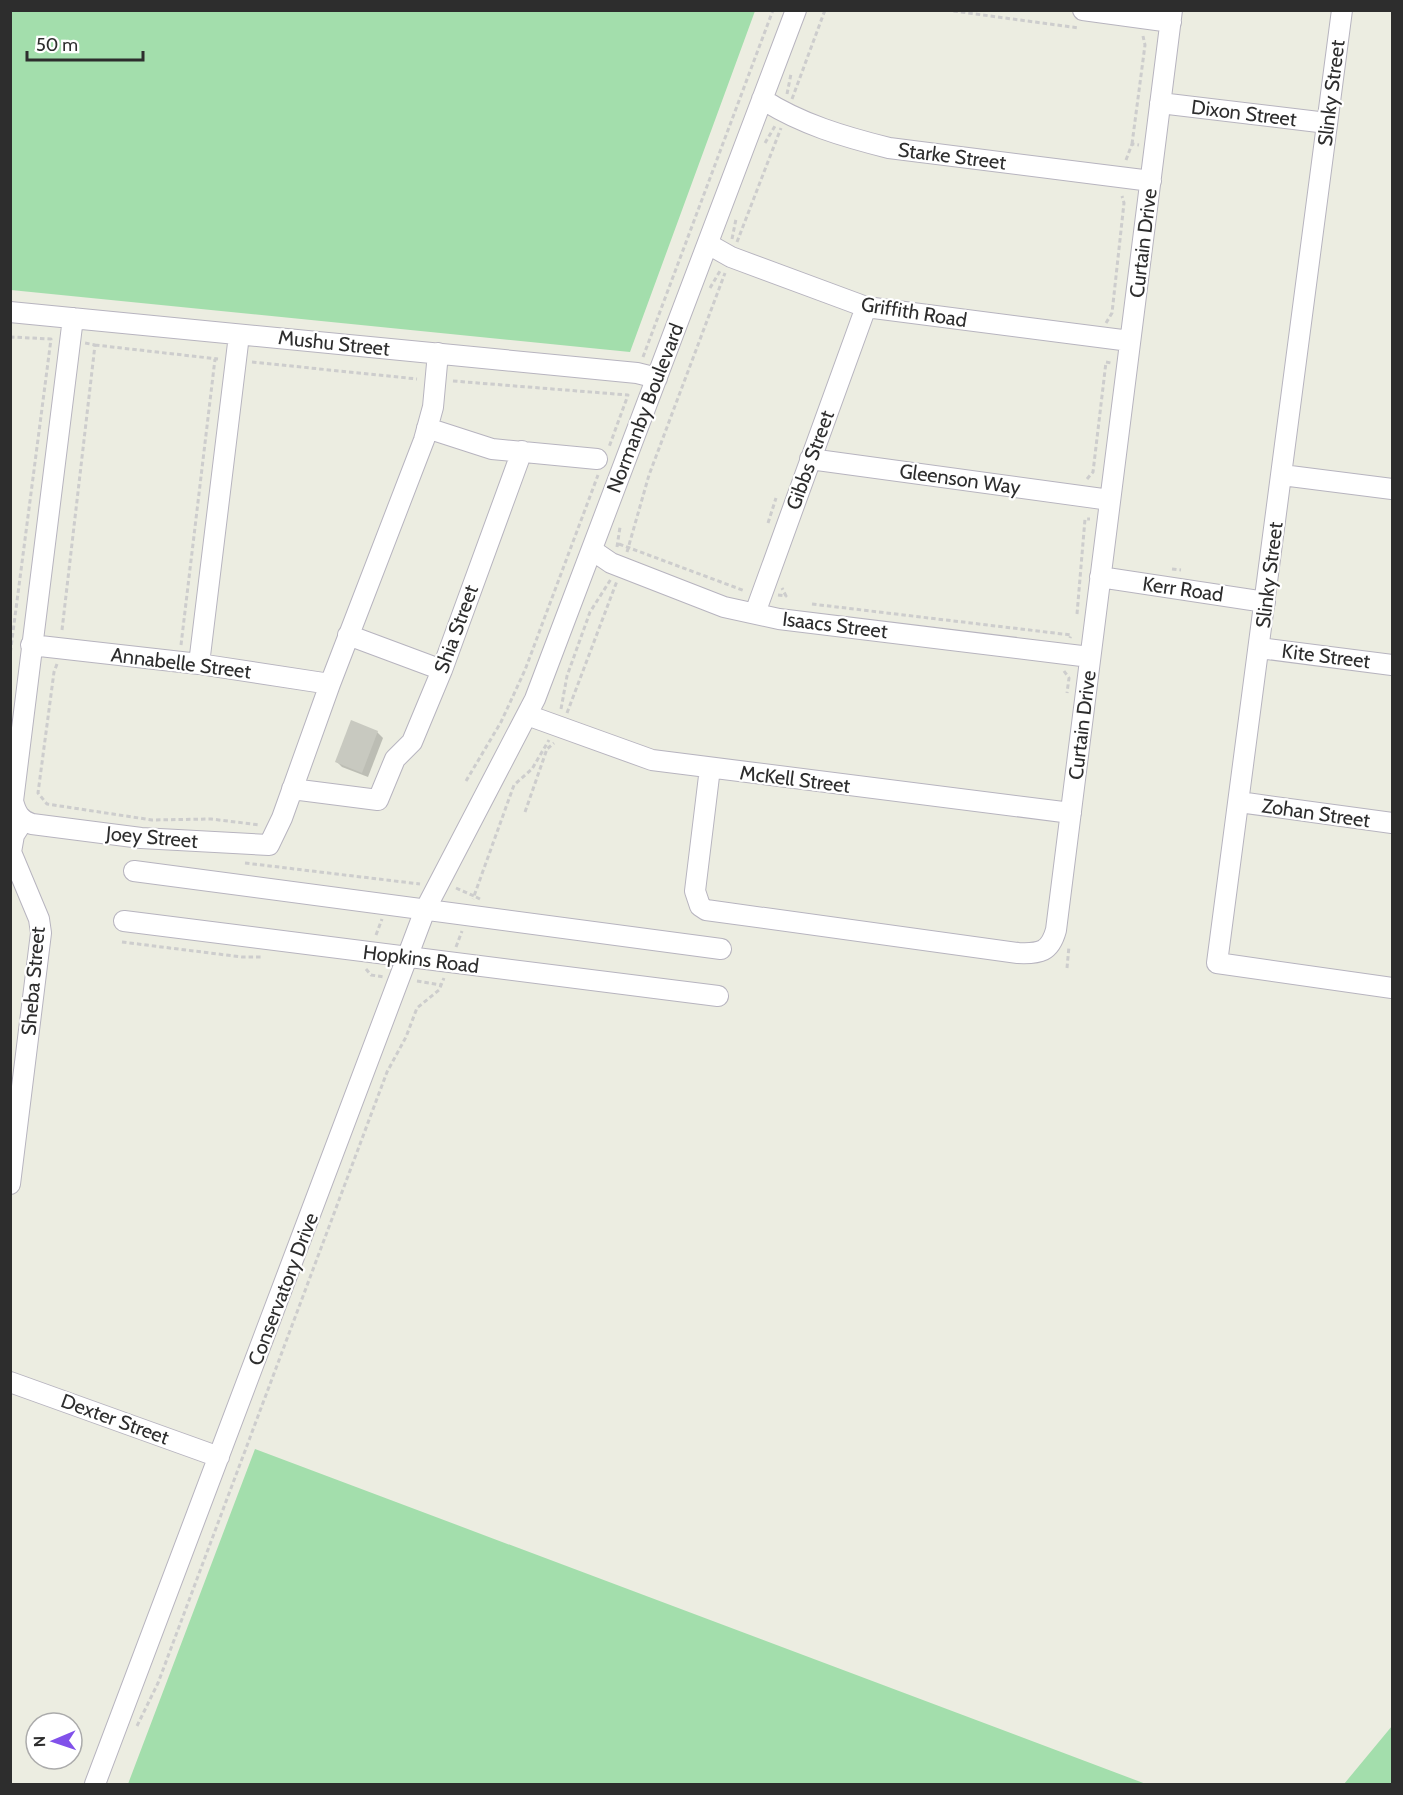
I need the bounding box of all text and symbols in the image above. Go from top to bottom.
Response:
scale bar [27,24,142,62]
text: 50 m [36,34,78,56]
street label: Slinky Street [1313,38,1349,147]
street label: Dixon Street [1190,95,1298,131]
street label: Starke Street [897,137,1008,175]
street label: Curtain Drive [1124,187,1162,299]
street label: Griffith Road [859,292,969,332]
street label: Normanby Boulevard [602,320,688,496]
street label: Mushu Street [277,325,391,361]
street label: Gibbs Street [781,407,839,513]
street label: Gleenson Way [898,459,1022,499]
street label: Slinky Street [1251,520,1287,629]
street label: Kerr Road [1141,571,1225,607]
street label: Shia Street [429,581,483,676]
street label: Isaacs Street [781,607,889,643]
street label: Kite Street [1280,639,1372,673]
street label: Annabelle Street [110,642,253,684]
street label: Curtain Drive [1063,669,1101,781]
street label: McKell Street [738,760,852,798]
street label: Zohan Street [1260,794,1372,832]
street label: Joey Street [104,821,199,853]
street label: Sheba Street [16,925,50,1036]
street label: Hopkins Road [362,940,480,978]
street label: Conservatory Drive [243,1209,323,1369]
street label: Dexter Street [58,1388,173,1450]
north arrow [24,1711,84,1771]
text: N [30,1736,49,1747]

